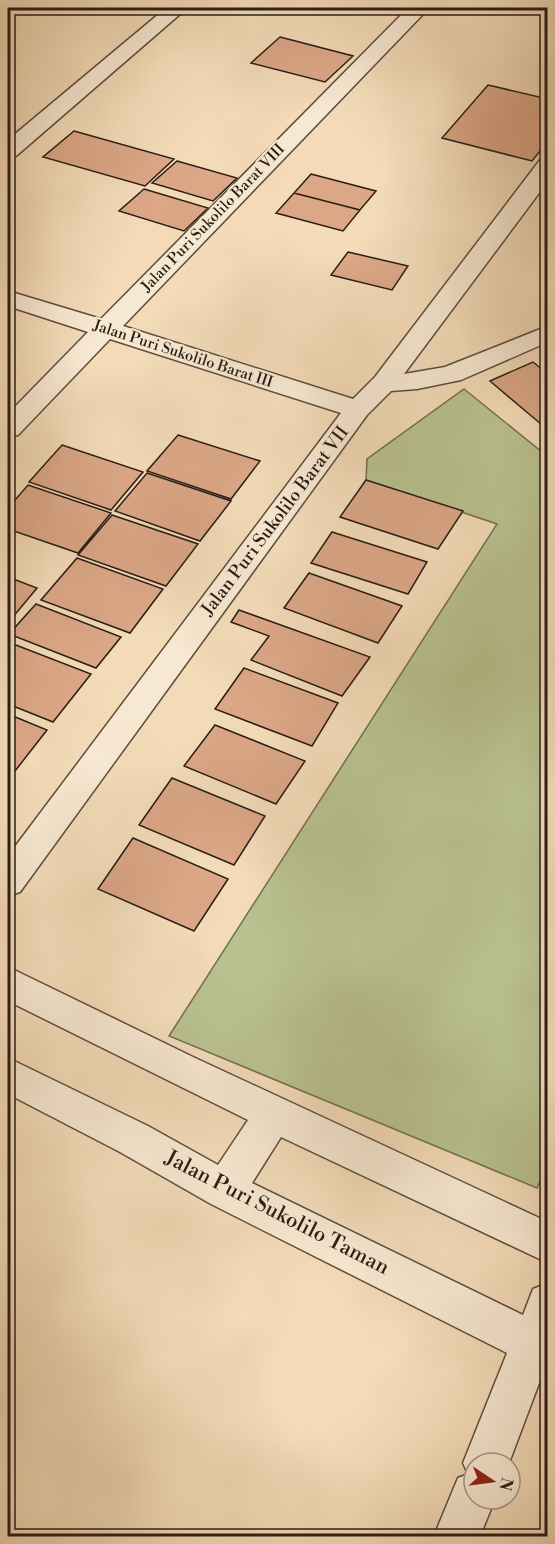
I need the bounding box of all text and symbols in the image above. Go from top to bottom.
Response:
street label: Jalan Puri Sukolilo Barat VIII [136,140,289,297]
street label: Jalan Puri Sukolilo Barat III [90,316,276,392]
street label: Jalan Puri Sukolilo Barat VII [196,421,354,621]
street label: Jalan Puri Sukolilo Taman [160,1145,394,1281]
north arrow [462,1451,522,1511]
text: N [494,1476,517,1493]

